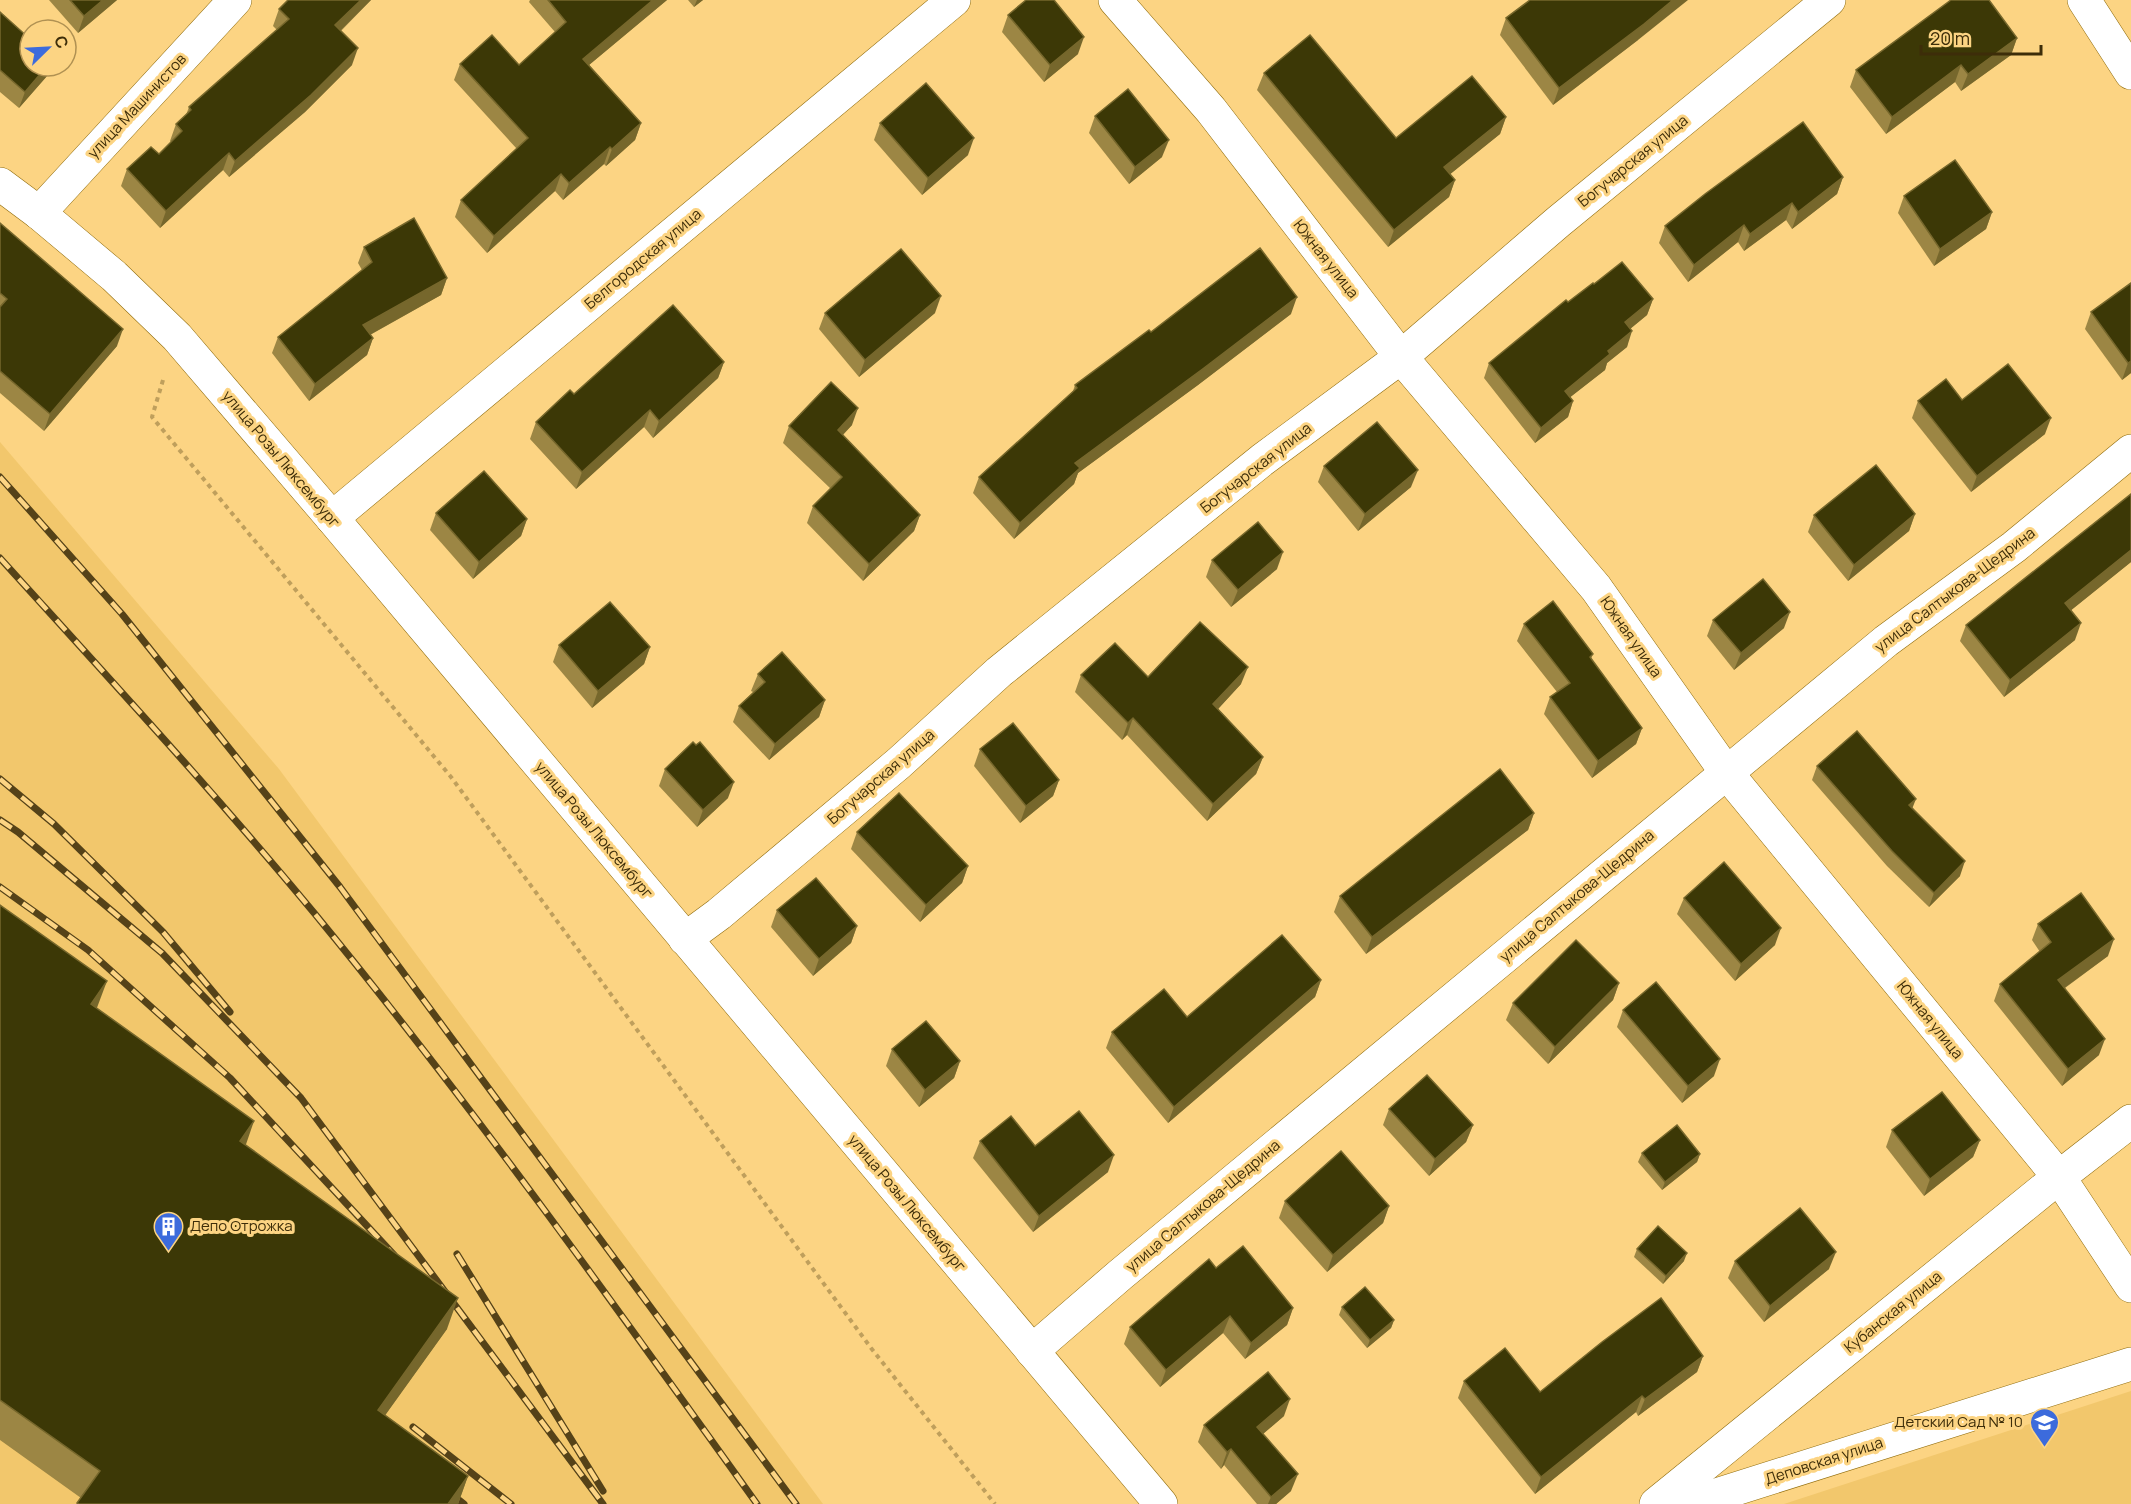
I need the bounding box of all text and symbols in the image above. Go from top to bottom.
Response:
north arrow [18,18,78,78]
scale bar [1921,18,2041,56]
text: 20 m [1930,26,1970,50]
text: С [49,32,74,52]
street label: улица Машинистов [83,49,191,163]
street label: Богучарская улица [1573,110,1692,212]
street label: Белгородская улица [580,203,706,314]
street label: Южная улица [1289,215,1364,303]
street label: улица Розы Люксембург [218,386,345,532]
street label: Богучарская улица [1196,418,1316,518]
street label: улица Салтыкова-Щедрина [1870,522,2039,657]
street label: Южная улица [1596,592,1667,682]
street label: Богучарская улица [823,724,939,829]
street label: улица Розы Люксембург [531,757,658,903]
street label: улица Салтыкова-Щедрина [1495,825,1658,967]
street label: Южная улица [1892,976,1968,1063]
street label: улица Розы Люксембург [844,1130,971,1276]
street label: улица Салтыкова-Щедрина [1121,1135,1284,1277]
building icon: Депо Отрожка [153,1210,185,1252]
place label: Депо Отрожка [190,1215,293,1236]
street label: Кубанская улица [1840,1266,1946,1357]
school or university icon: Детский Сад № 10 [2028,1406,2060,1448]
place label: Детский Сад № 10 [1894,1411,2023,1432]
street label: Деповская улица [1762,1432,1886,1490]

